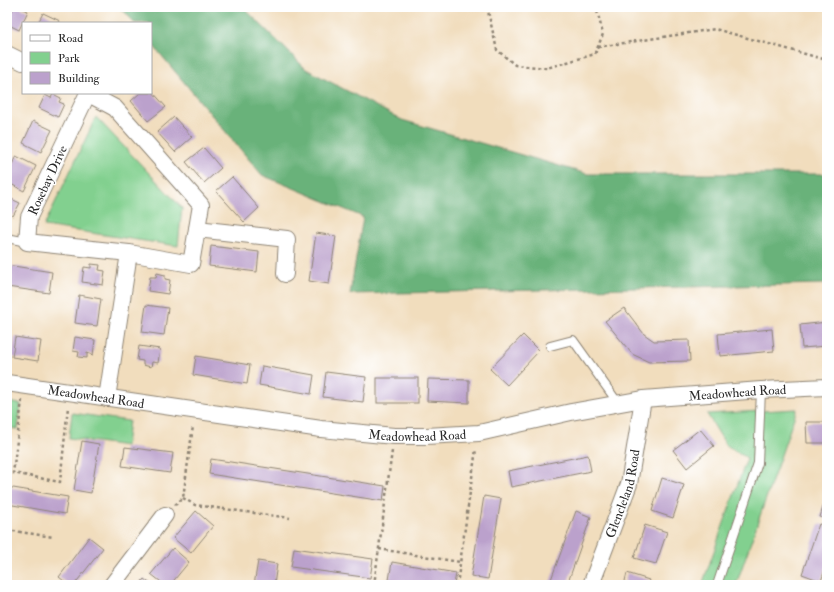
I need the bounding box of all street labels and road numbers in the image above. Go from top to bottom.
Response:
street label: Rosebay Drive [25,142,72,218]
street label: Meadowhead Road [46,382,146,412]
street label: Meadowhead Road [688,382,787,404]
street label: Meadowhead Road [368,427,467,445]
street label: Glencleland Road [602,448,644,540]

